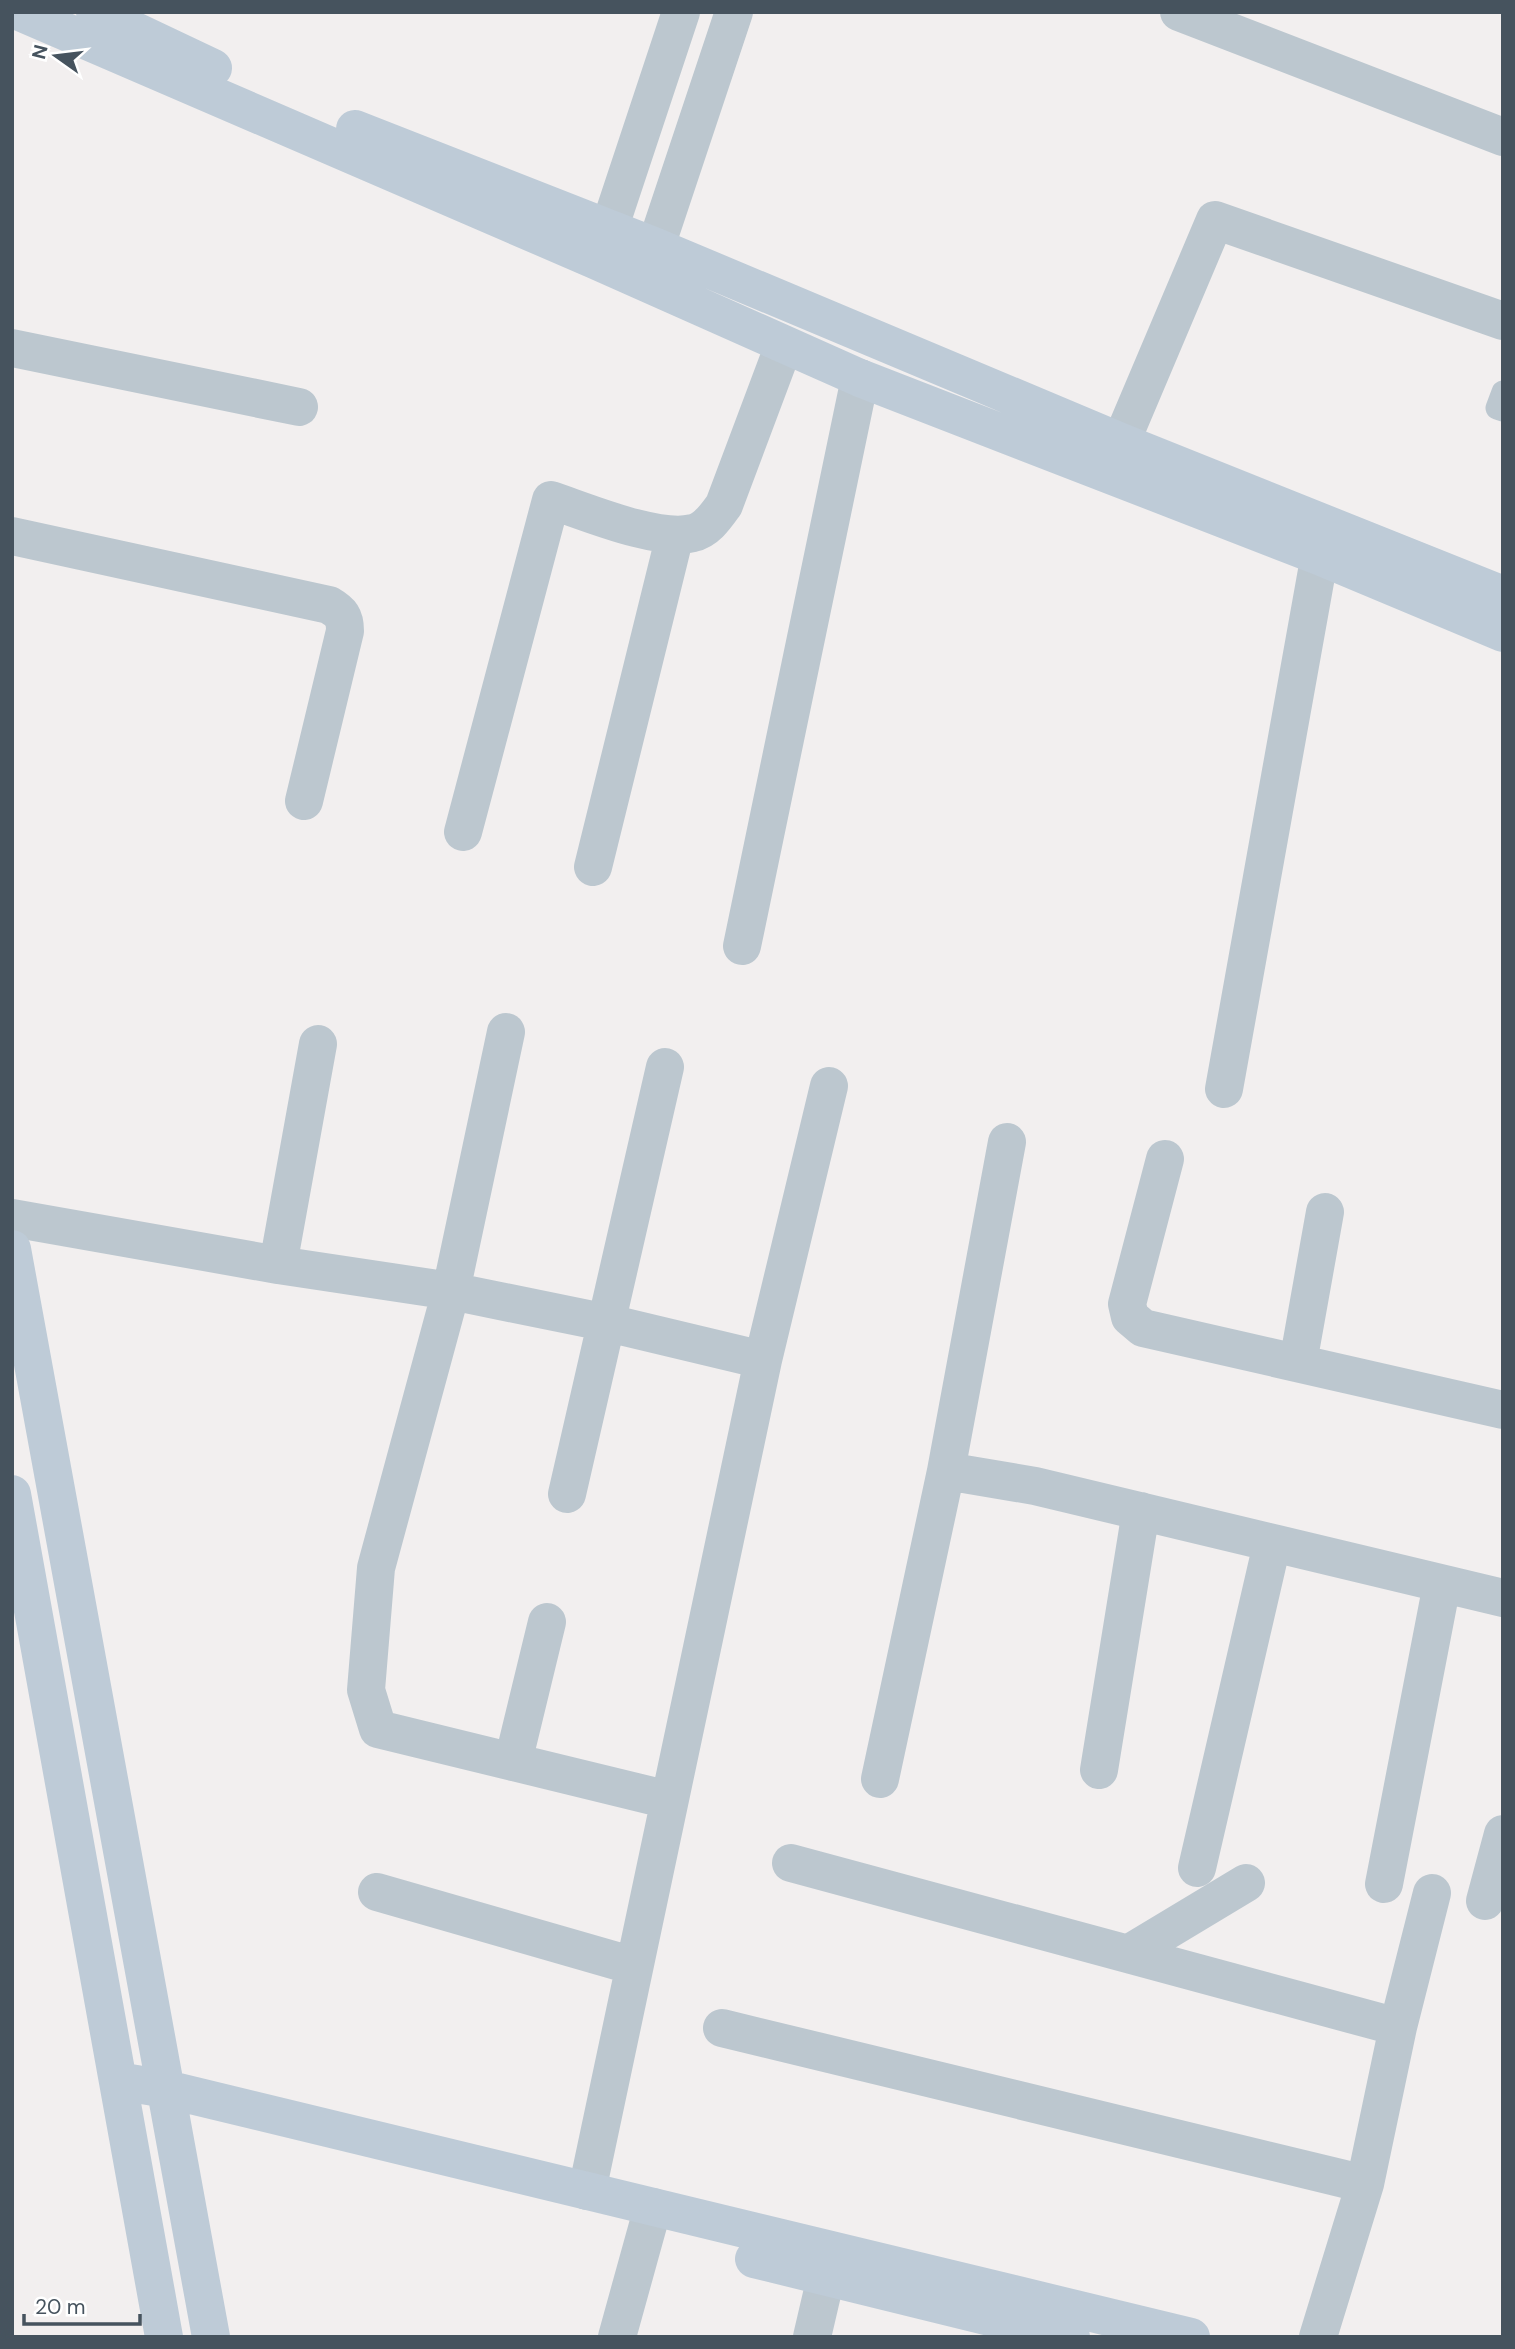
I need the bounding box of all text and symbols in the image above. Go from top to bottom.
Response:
north arrow [21,21,91,91]
text: N [26,42,54,62]
scale bar [24,2282,140,2326]
text: 20 m [35,2293,86,2321]

